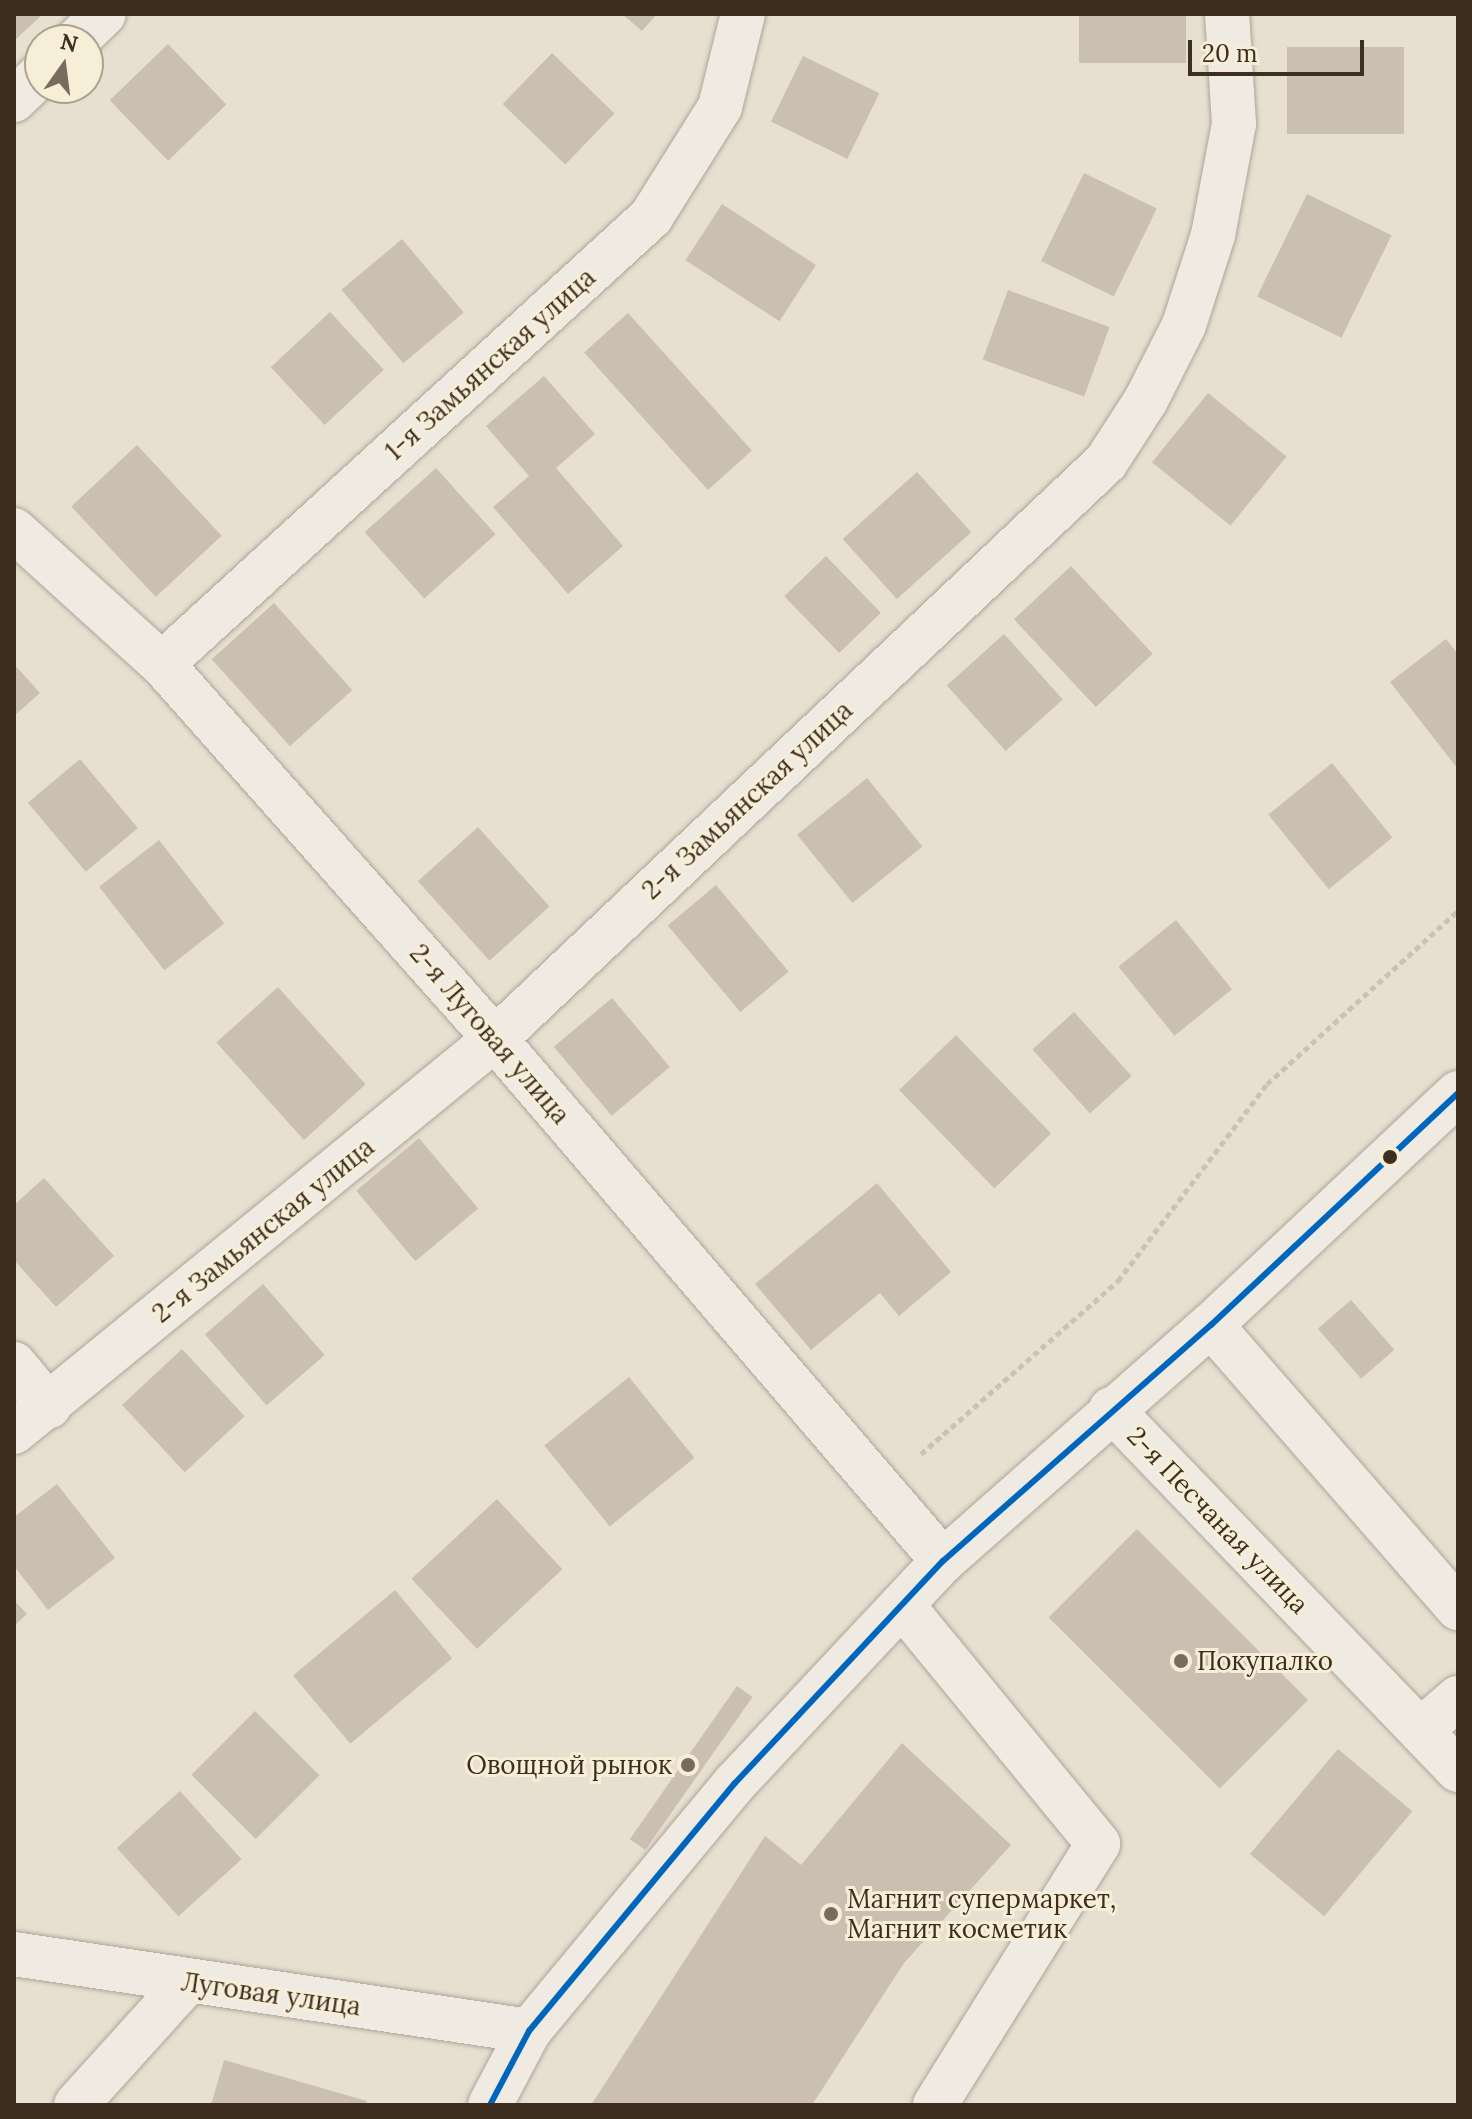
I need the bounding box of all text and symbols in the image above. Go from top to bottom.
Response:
north arrow [24,24,104,104]
scale bar [1192,24,1368,74]
text: N [58,27,81,58]
text: 20 m [1202,38,1258,69]
street label: 1-я Замьянская улица [379,261,601,467]
street label: 2-я Замьянская улица [635,694,859,906]
street label: 2-я Луговая улица [403,938,577,1130]
street label: 2-я Замьянская улица [146,1131,380,1329]
unlabelled marker [1382,1149,1398,1165]
street label: 2-я Песчаная улица [1121,1420,1315,1620]
place label: Покупалко [1197,1645,1333,1677]
marker: Покупалко [1172,1652,1190,1670]
place label: Овощной рынок [466,1749,672,1781]
marker: Овощной рынок [679,1756,697,1774]
place label: Магнит супермаркет, Магнит косметик [847,1883,1116,1944]
marker: Магнит супермаркет, Магнит косметик [822,1905,840,1923]
street label: Луговая улица [179,1966,363,2022]

